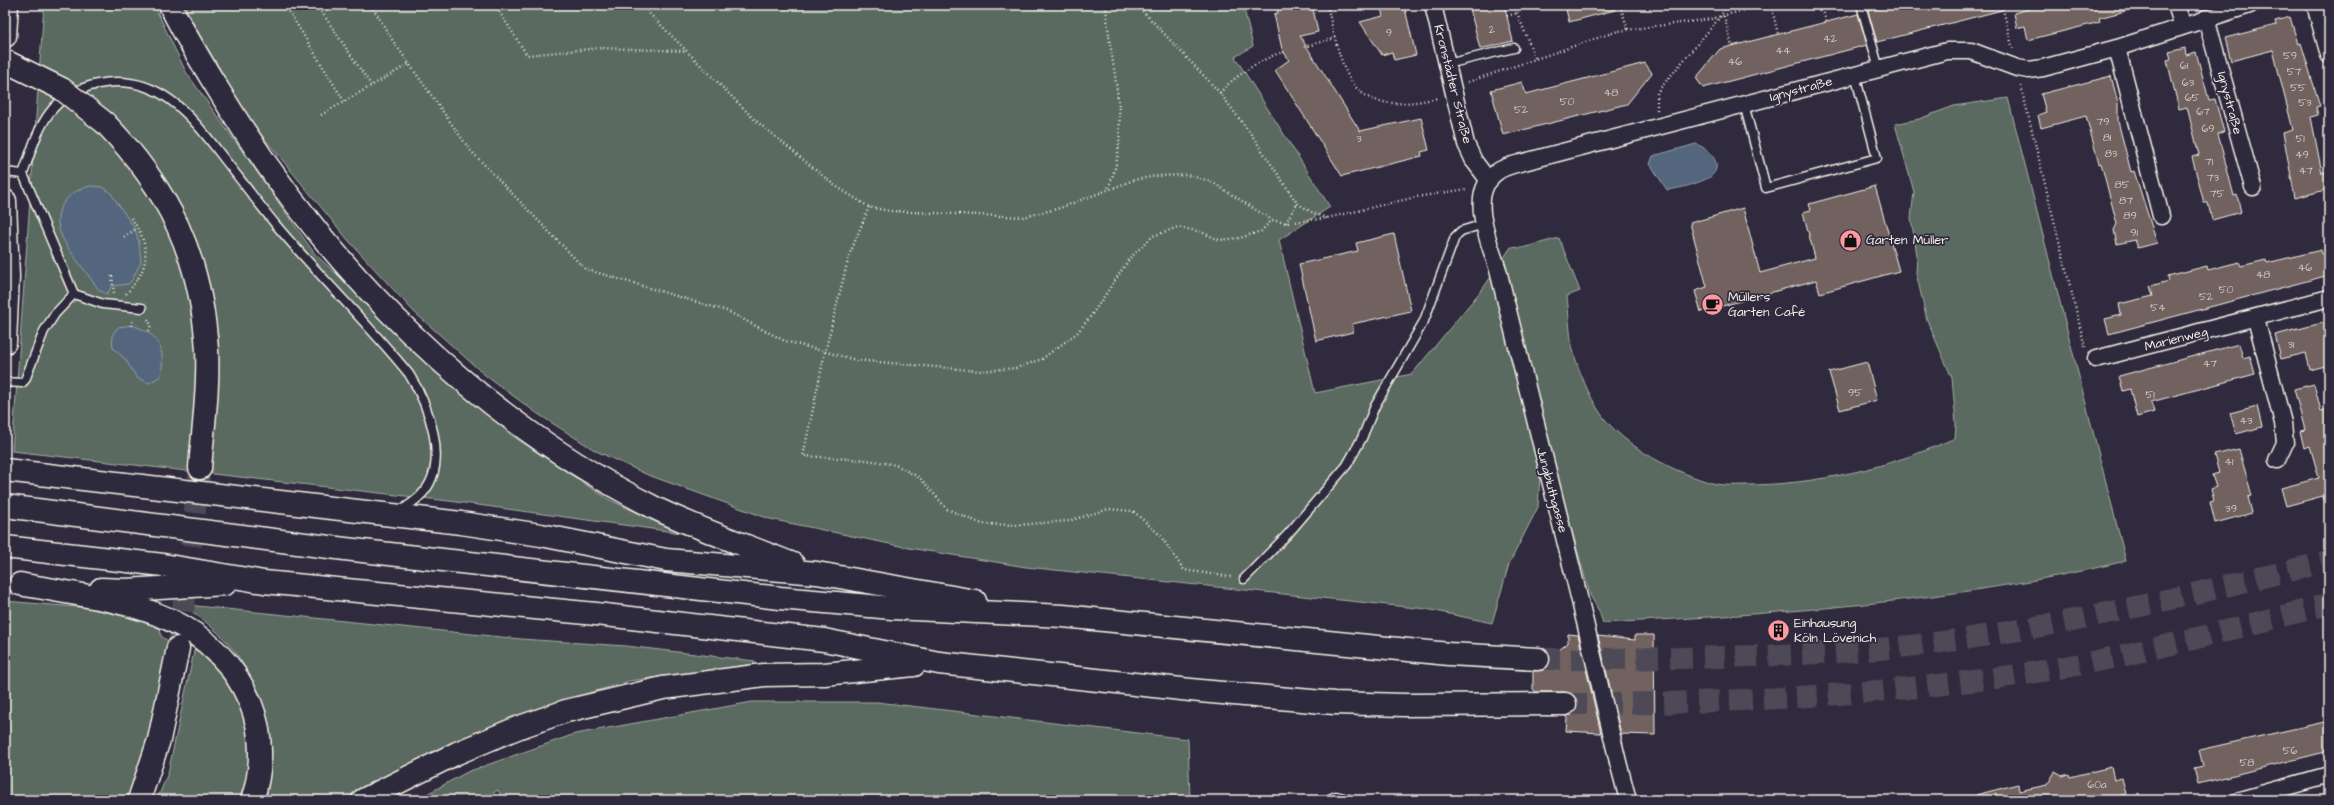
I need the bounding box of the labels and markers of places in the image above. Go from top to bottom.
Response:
shop icon: Garten Müller [1837,227,1863,253]
place label: Garten Müller [1866,231,1948,249]
place label: Müllers Garten Café [1728,288,1805,321]
cafe icon: Müllers Garten Café [1699,291,1725,317]
place label: Einhausung Köln Lövenich [1794,614,1877,647]
building icon: Einhausung Köln Lövenich [1765,617,1791,643]

